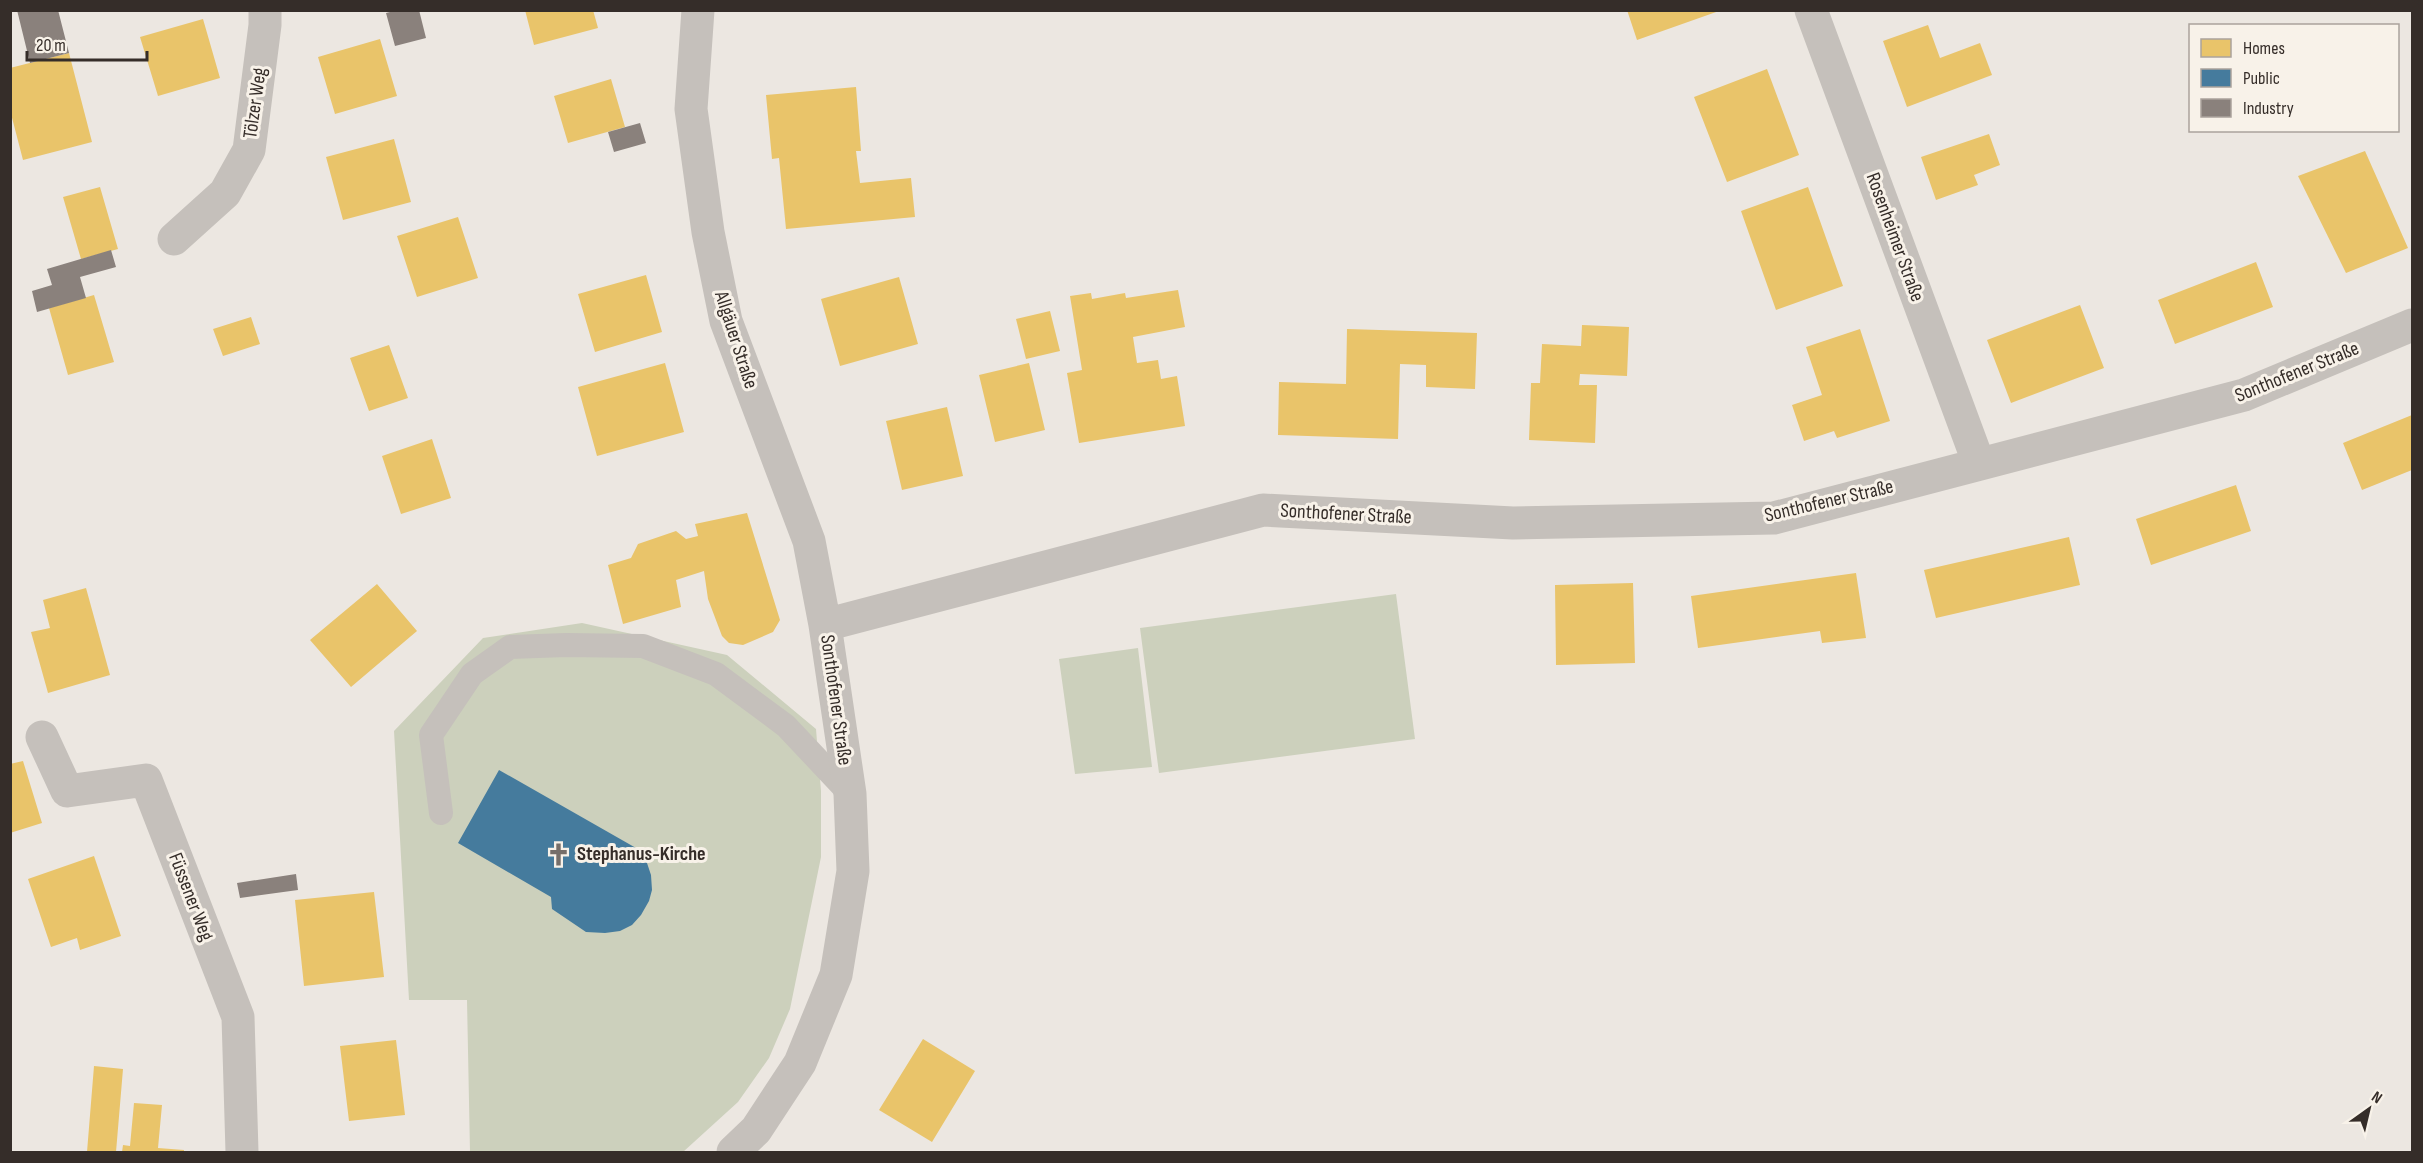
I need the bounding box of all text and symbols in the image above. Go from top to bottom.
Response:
scale bar [27,24,147,62]
legend [2189,24,2399,132]
text: 20 m [36,35,66,56]
text: Homes [2243,38,2285,59]
street label: Tölzer Weg [238,66,272,140]
text: Public [2243,68,2280,89]
text: Industry [2243,98,2294,119]
street label: Rosenheimer Straße [1861,169,1929,305]
street label: Allgäuer Straße [709,287,763,392]
street label: Sonthofener Straße [2231,336,2363,408]
street label: Sonthofener Straße [1762,475,1896,527]
street label: Sonthofener Straße [1280,499,1412,529]
street label: Sonthofener Straße [815,633,857,767]
church icon: Stephanus-Kirche [546,841,572,867]
place label: Stephanus-Kirche [577,842,706,866]
street label: Füssener Weg [163,850,219,944]
north arrow [2339,1079,2399,1139]
text: N [2368,1088,2385,1108]

